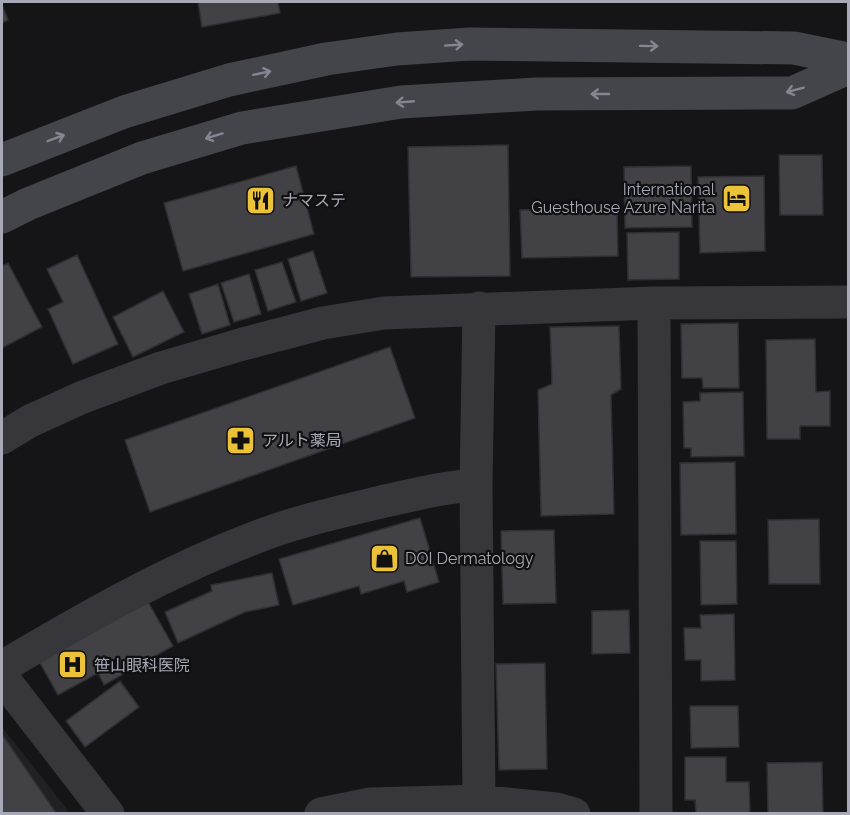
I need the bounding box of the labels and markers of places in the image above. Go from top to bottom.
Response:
place label: International Guesthouse Azure Narita [531,180,716,217]
hotel icon: International Guesthouse Azure Narita [720,182,752,214]
restaurant icon: ナマステ [245,184,277,216]
place label: ナマステ [282,191,346,210]
pharmacy icon: アルト薬局 [225,424,257,456]
place label: アルト薬局 [262,431,342,450]
shop icon: DOI Dermatology [368,542,400,574]
place label: DOI Dermatology [405,549,534,568]
hospital icon: 笹山眼科医院 [57,649,89,681]
place label: 笹山眼科医院 [94,656,190,675]

